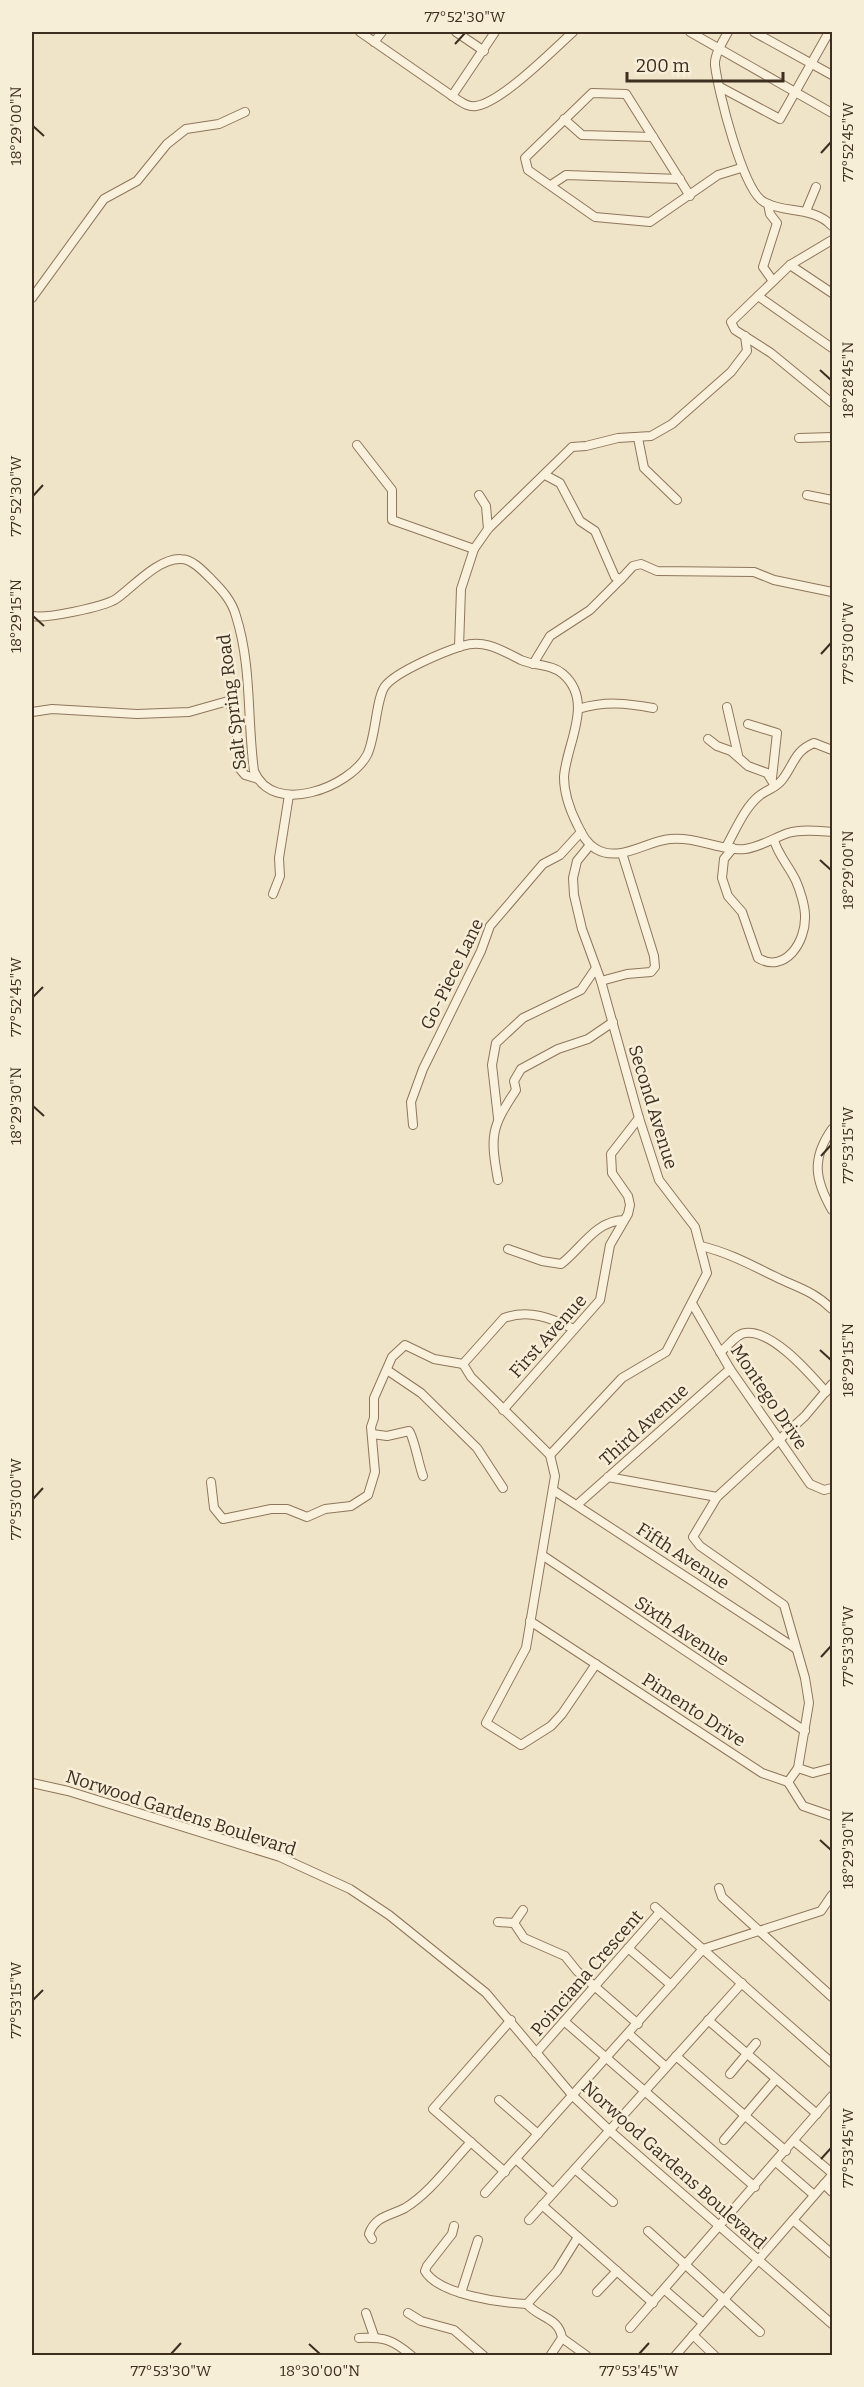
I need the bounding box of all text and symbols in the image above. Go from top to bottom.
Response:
text: 77°52'30"W [425,8,506,26]
scale bar [627,45,783,83]
text: 200 m [636,55,690,77]
text: 18°29'00"N [7,86,25,166]
text: 77°52'45"W [839,102,857,182]
text: 18°28'45"N [839,342,857,418]
text: 77°52'30"W [7,455,25,536]
text: 18°29'15"N [7,579,25,653]
text: 77°53'00"W [839,601,857,684]
street label: Salt Spring Road [213,632,251,771]
text: 18°29'00"N [839,830,857,910]
street label: Go-Piece Lane [416,915,488,1033]
text: 77°52'45"W [7,957,25,1037]
street label: Second Avenue [624,1042,682,1172]
text: 18°29'30"N [7,1067,25,1145]
text: 77°53'15"W [839,1106,857,1183]
street label: First Avenue [505,1290,591,1382]
text: 18°29'15"N [839,1323,857,1397]
street label: Montego Drive [726,1340,812,1454]
street label: Third Avenue [595,1379,693,1471]
text: 77°53'00"W [7,1457,25,1540]
street label: Fifth Avenue [633,1518,733,1594]
street label: Sixth Avenue [631,1591,733,1671]
text: 77°53'30"W [839,1605,857,1686]
street label: Pimento Drive [638,1668,750,1752]
street label: Norwood Gardens Boulevard [63,1765,299,1861]
text: 18°29'30"N [839,1811,857,1889]
street label: Poinciana Crescent [526,1905,648,2041]
text: 77°53'15"W [7,1961,25,2038]
street label: Norwood Gardens Boulevard [577,2076,771,2254]
text: 77°53'45"W [839,2108,857,2188]
text: 77°53'30"W [131,2362,212,2380]
text: 18°30'00"N [280,2362,360,2380]
text: 77°53'45"W [599,2362,679,2380]

